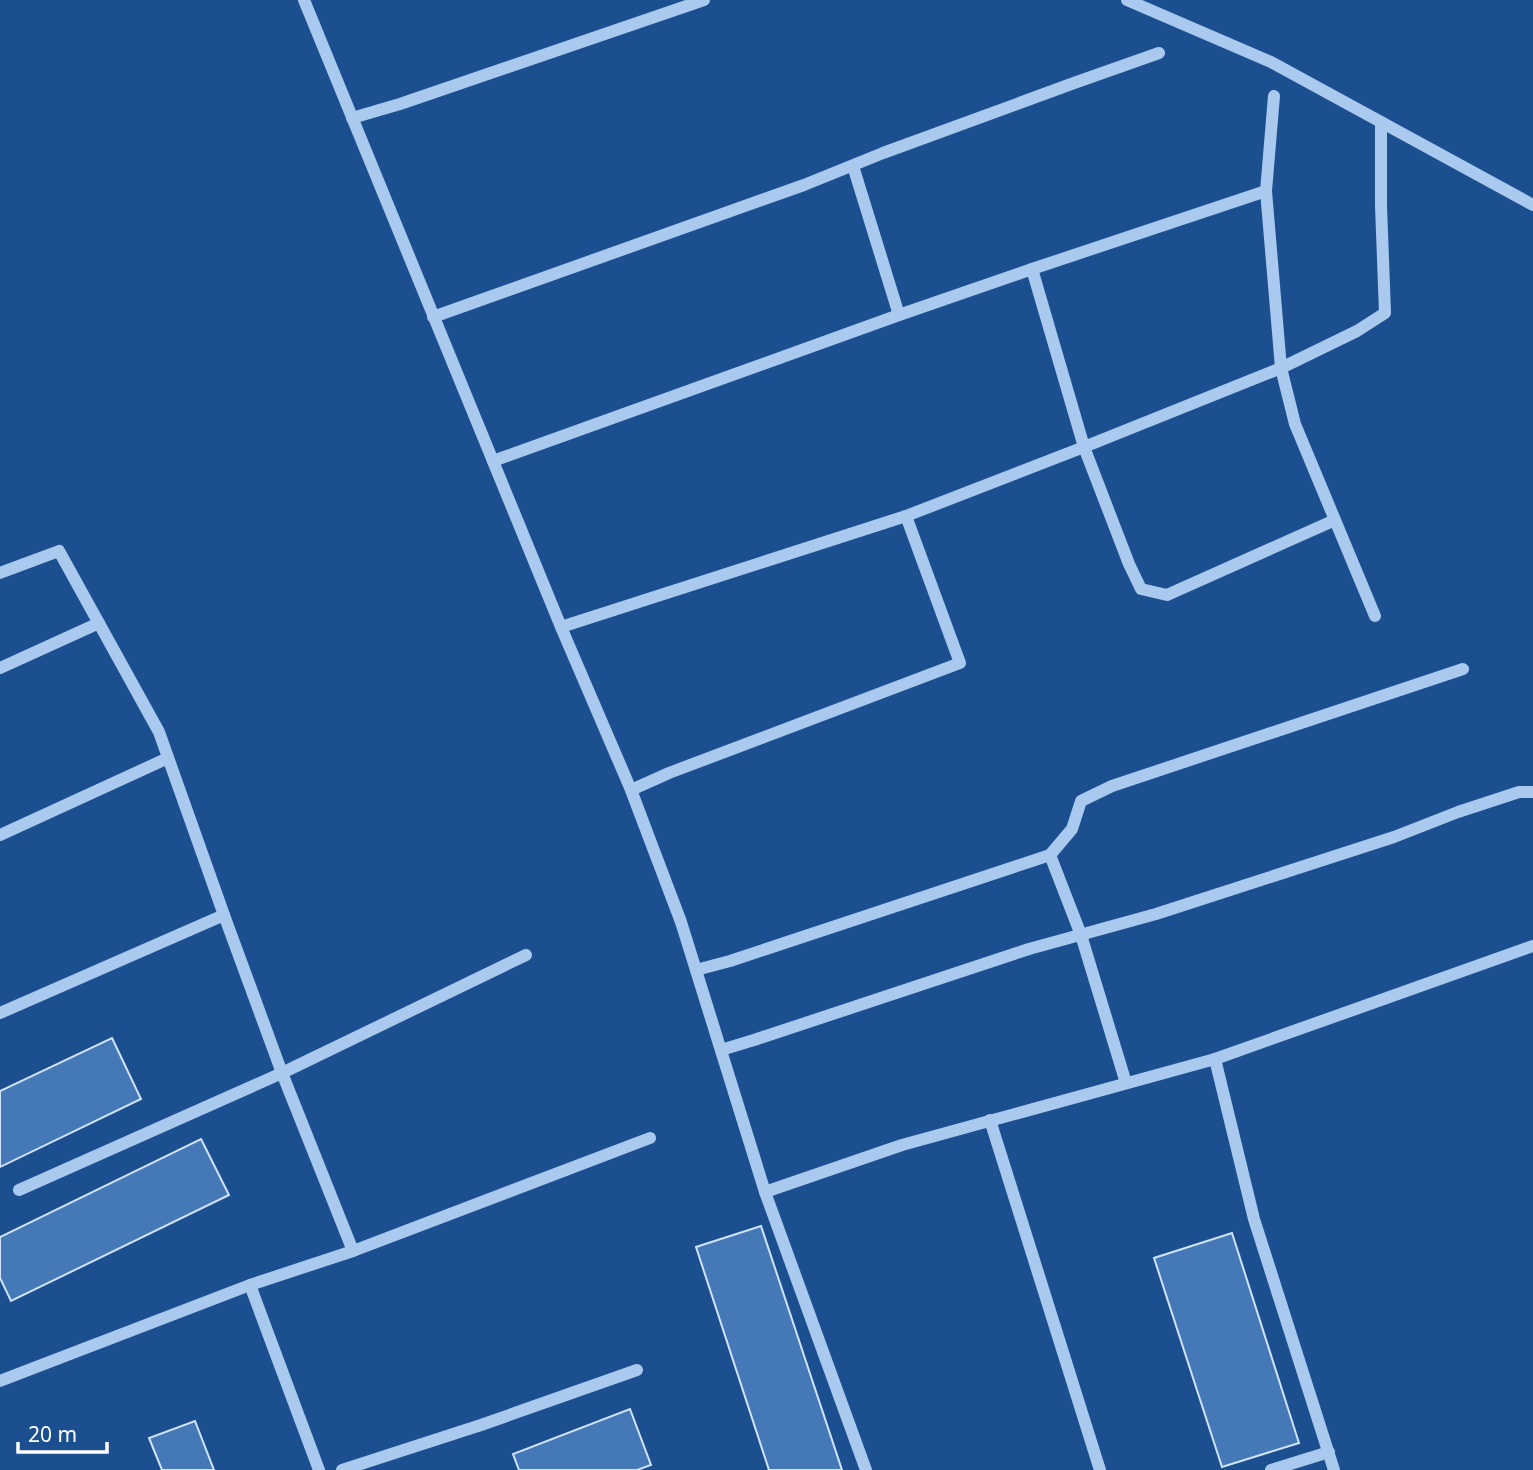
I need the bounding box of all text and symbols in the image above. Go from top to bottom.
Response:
scale bar [18,1410,107,1454]
text: 20 m [28,1420,77,1448]

